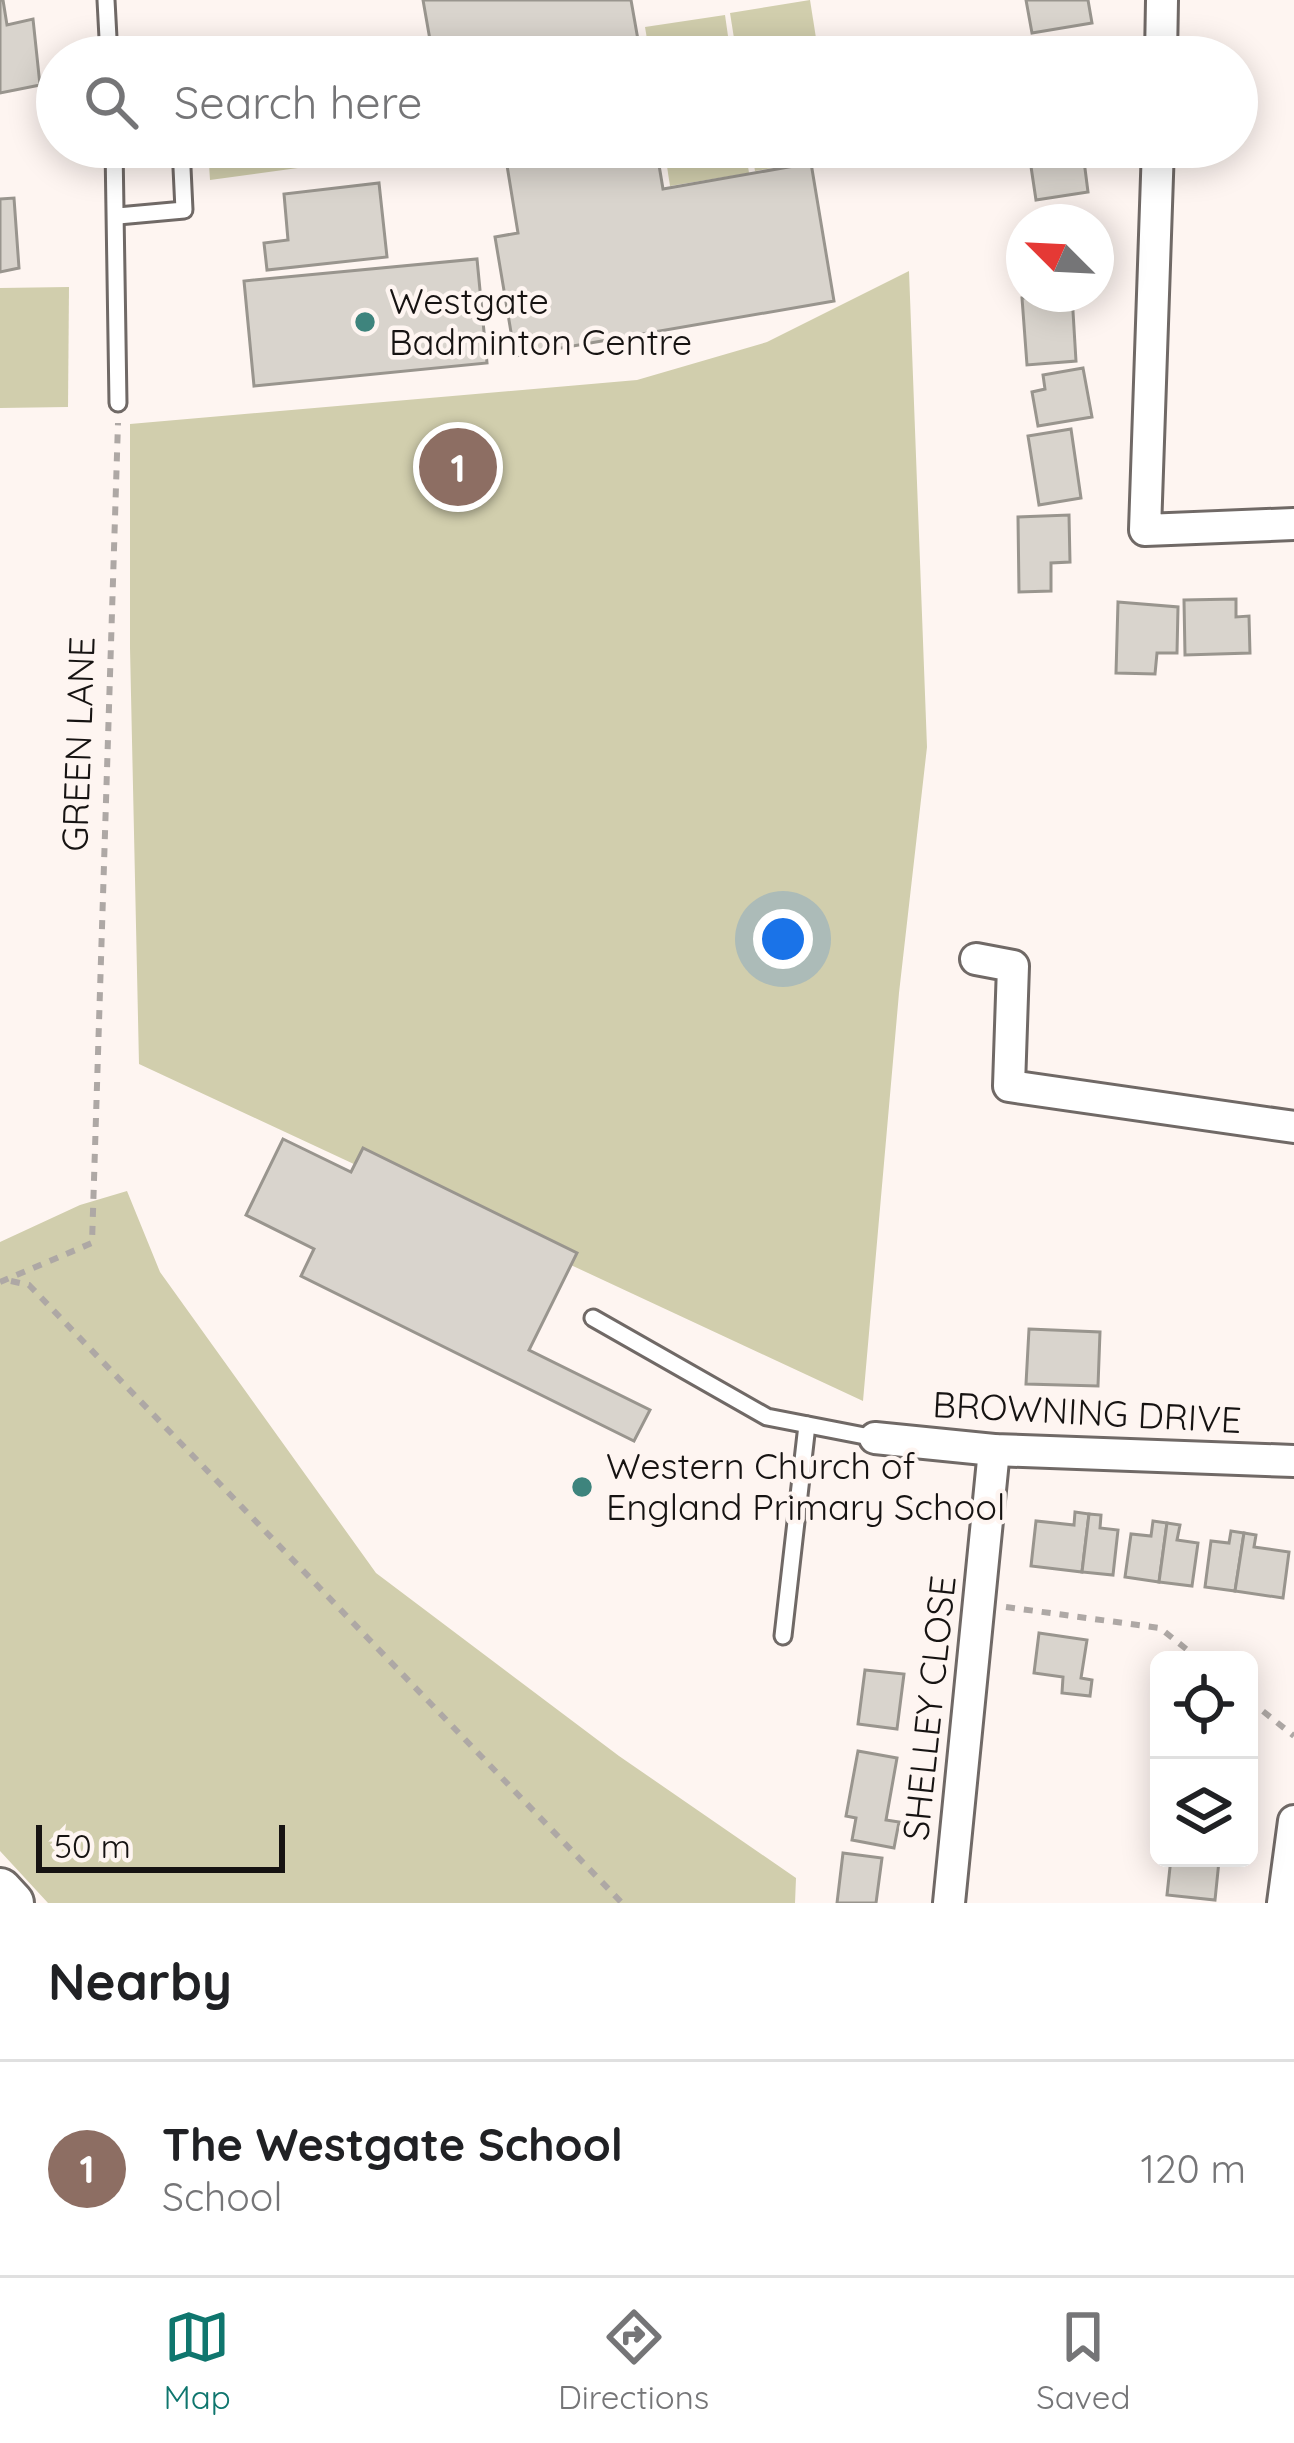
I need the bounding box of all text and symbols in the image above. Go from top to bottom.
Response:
search box [36,36,1258,168]
icon: search [78,69,144,135]
text: Search here [174,74,422,130]
north arrow [1006,204,1114,312]
place label: Westgate Badminton Centre [389,278,692,364]
marker: Westgate Badminton Centre [352,309,378,335]
pin: 1 [419,422,497,512]
street label: GREEN LANE [51,636,104,852]
your location [753,909,813,969]
street label: BROWNING DRIVE [932,1381,1243,1442]
place label: Western Church of England Primary School [606,1443,1005,1529]
marker: Western Church of England Primary School [569,1474,595,1500]
street label: SHELLEY CLOSE [892,1573,965,1843]
map controls [1150,1651,1258,1867]
button: locate [1150,1651,1258,1759]
button: layers [1150,1759,1258,1867]
scale bar [36,1819,285,1872]
text: 50 m [54,1825,131,1866]
text: Nearby [48,1949,232,2013]
text: The Westgate School [162,2116,623,2172]
text: 1 [79,2144,95,2193]
text: 120 m [1141,2144,1246,2193]
text: School [162,2172,282,2221]
tab: Map [164,2304,231,2417]
tab: Directions [558,2304,709,2417]
tab: Saved [1036,2304,1130,2417]

